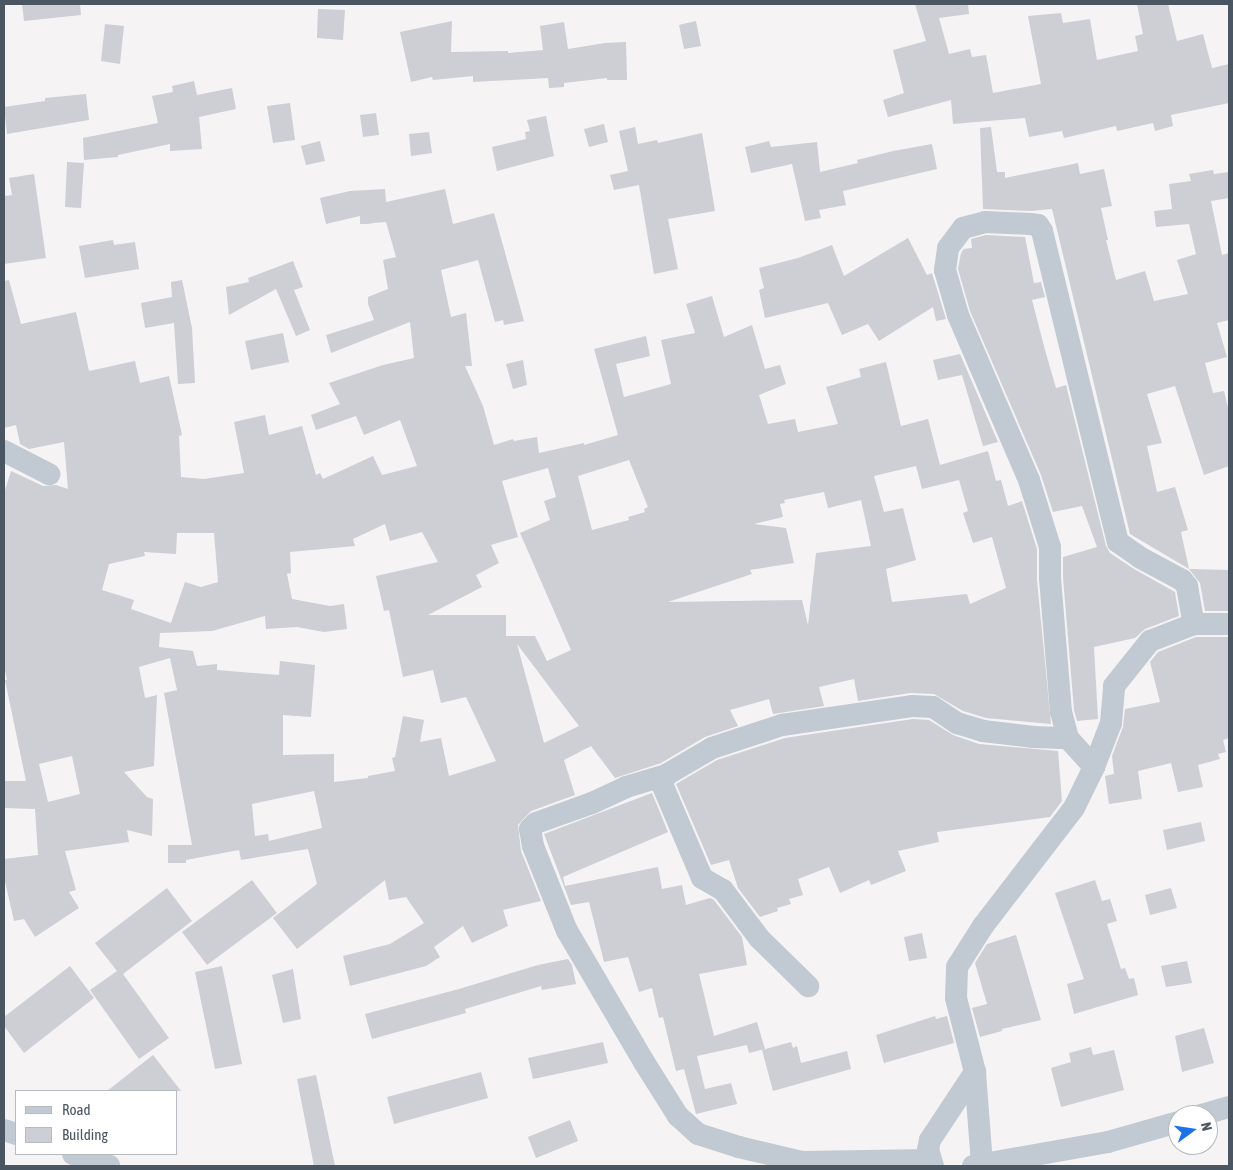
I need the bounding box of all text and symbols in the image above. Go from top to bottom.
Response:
legend [15,1090,178,1155]
text: Road [62,1101,91,1118]
north arrow [1168,1105,1218,1155]
text: N [1198,1121,1215,1133]
text: Building [62,1126,108,1143]

